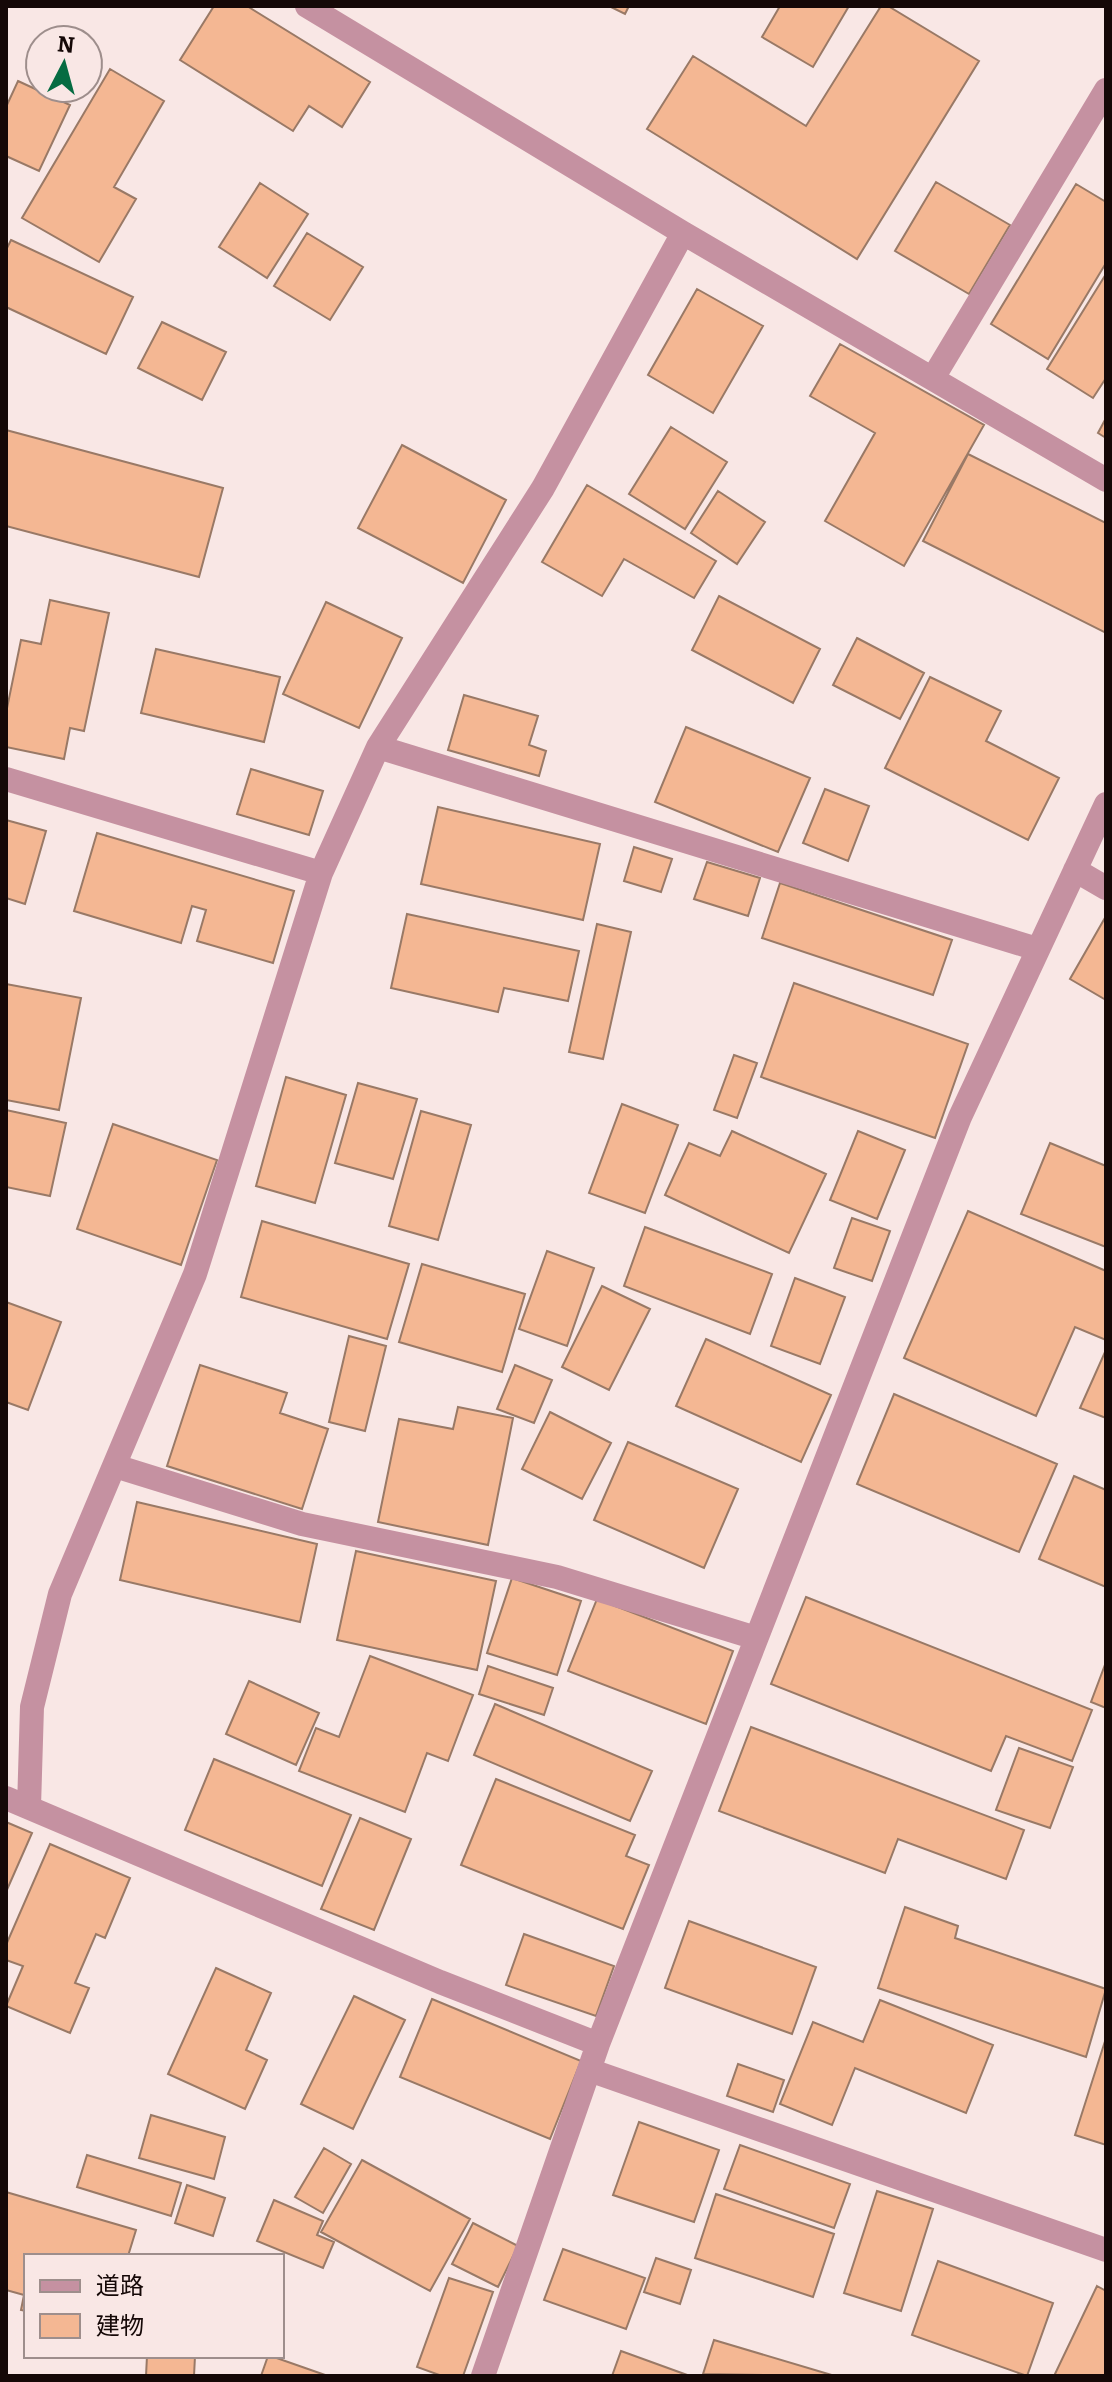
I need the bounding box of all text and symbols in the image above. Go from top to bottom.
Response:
north arrow [24,24,104,104]
text: N [56,30,76,59]
legend [24,2254,284,2358]
text: 道路 [96,2272,144,2300]
text: 建物 [96,2312,144,2340]

